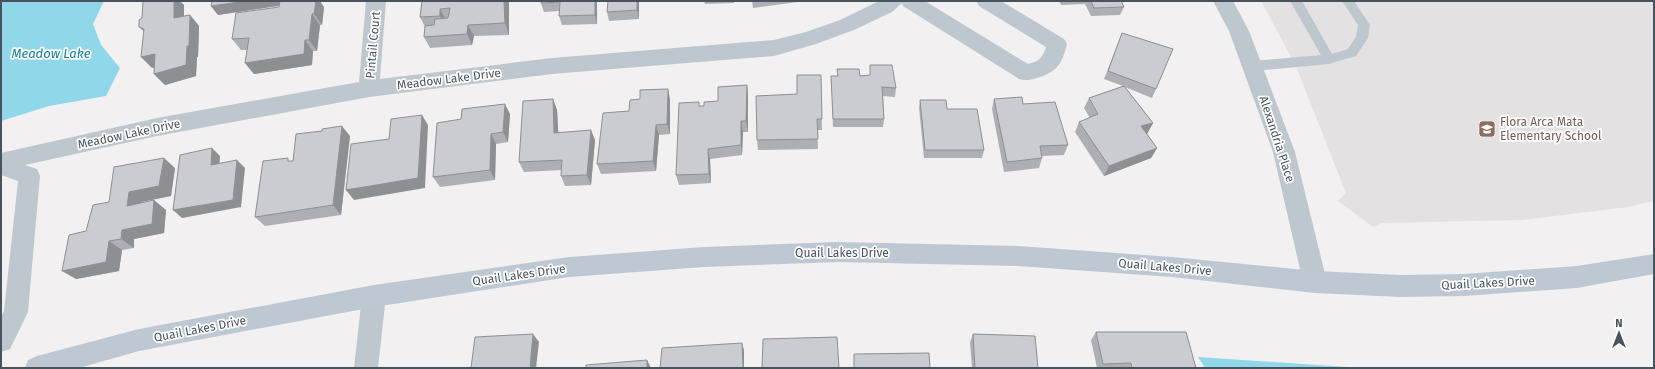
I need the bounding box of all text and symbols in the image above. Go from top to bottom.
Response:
street label: Pintail Court [363,10,383,79]
water label: Meadow Lake [11,46,91,61]
street label: Meadow Lake Drive [396,66,502,92]
street label: Alexandria Place [1256,94,1298,184]
place label: Flora Arca Mata Elementary School [1500,115,1602,143]
street label: Meadow Lake Drive [76,116,182,152]
school or university icon: Flora Arca Mata Elementary School [1477,119,1497,139]
street label: Quail Lakes Drive [795,246,889,260]
street label: Quail Lakes Drive [1118,256,1212,278]
street label: Quail Lakes Drive [472,262,566,288]
street label: Quail Lakes Drive [1441,274,1535,292]
street label: Quail Lakes Drive [153,313,247,345]
north arrow [1599,313,1639,353]
text: N [1615,317,1623,330]

